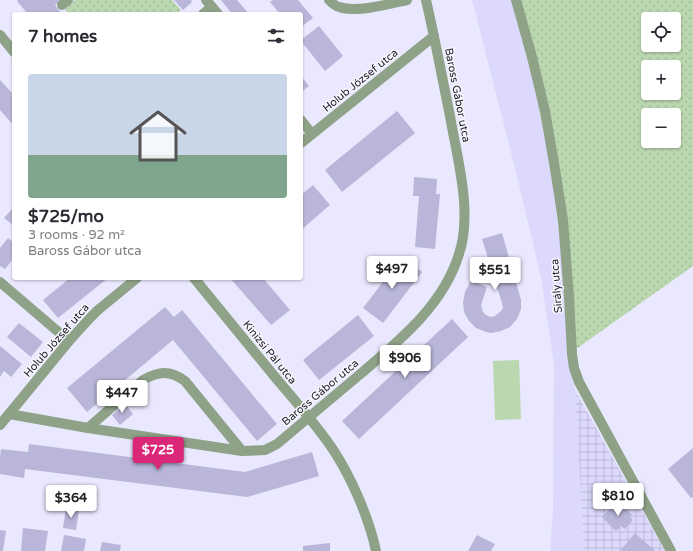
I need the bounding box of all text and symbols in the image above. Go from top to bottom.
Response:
map controls [641,12,681,148]
button: locate [641,12,681,52]
icon: filters [265,25,287,47]
text: 7 homes [28,26,97,47]
street label: Holub József utca [320,46,400,115]
street label: Baross Gábor utca [442,47,473,143]
button: + [641,60,681,100]
icon: home [122,100,194,172]
button: − [641,108,681,148]
text: $725/mo [28,206,104,227]
text: 3 rooms · 92 m² [28,227,125,243]
text: Baross Gábor utca [28,243,142,259]
pin: $497 [368,256,416,290]
pin: $551 [471,257,519,291]
street label: Sirály utca [548,258,565,313]
text: $497 [376,261,408,277]
text: $551 [479,262,511,278]
street label: Holub József utca [21,301,92,380]
street label: Kinizsi Pál utca [240,318,299,387]
pin: $906 [381,345,429,379]
text: $906 [389,350,421,366]
street label: Baross Gábor utca [279,357,361,428]
pin: $447 [98,380,146,414]
text: $447 [106,385,138,401]
pin: $725 [134,437,182,471]
text: $725 [142,442,174,458]
pin: $810 [594,483,642,517]
pin: $364 [47,485,95,519]
text: $810 [602,488,634,504]
text: $364 [55,490,87,506]

